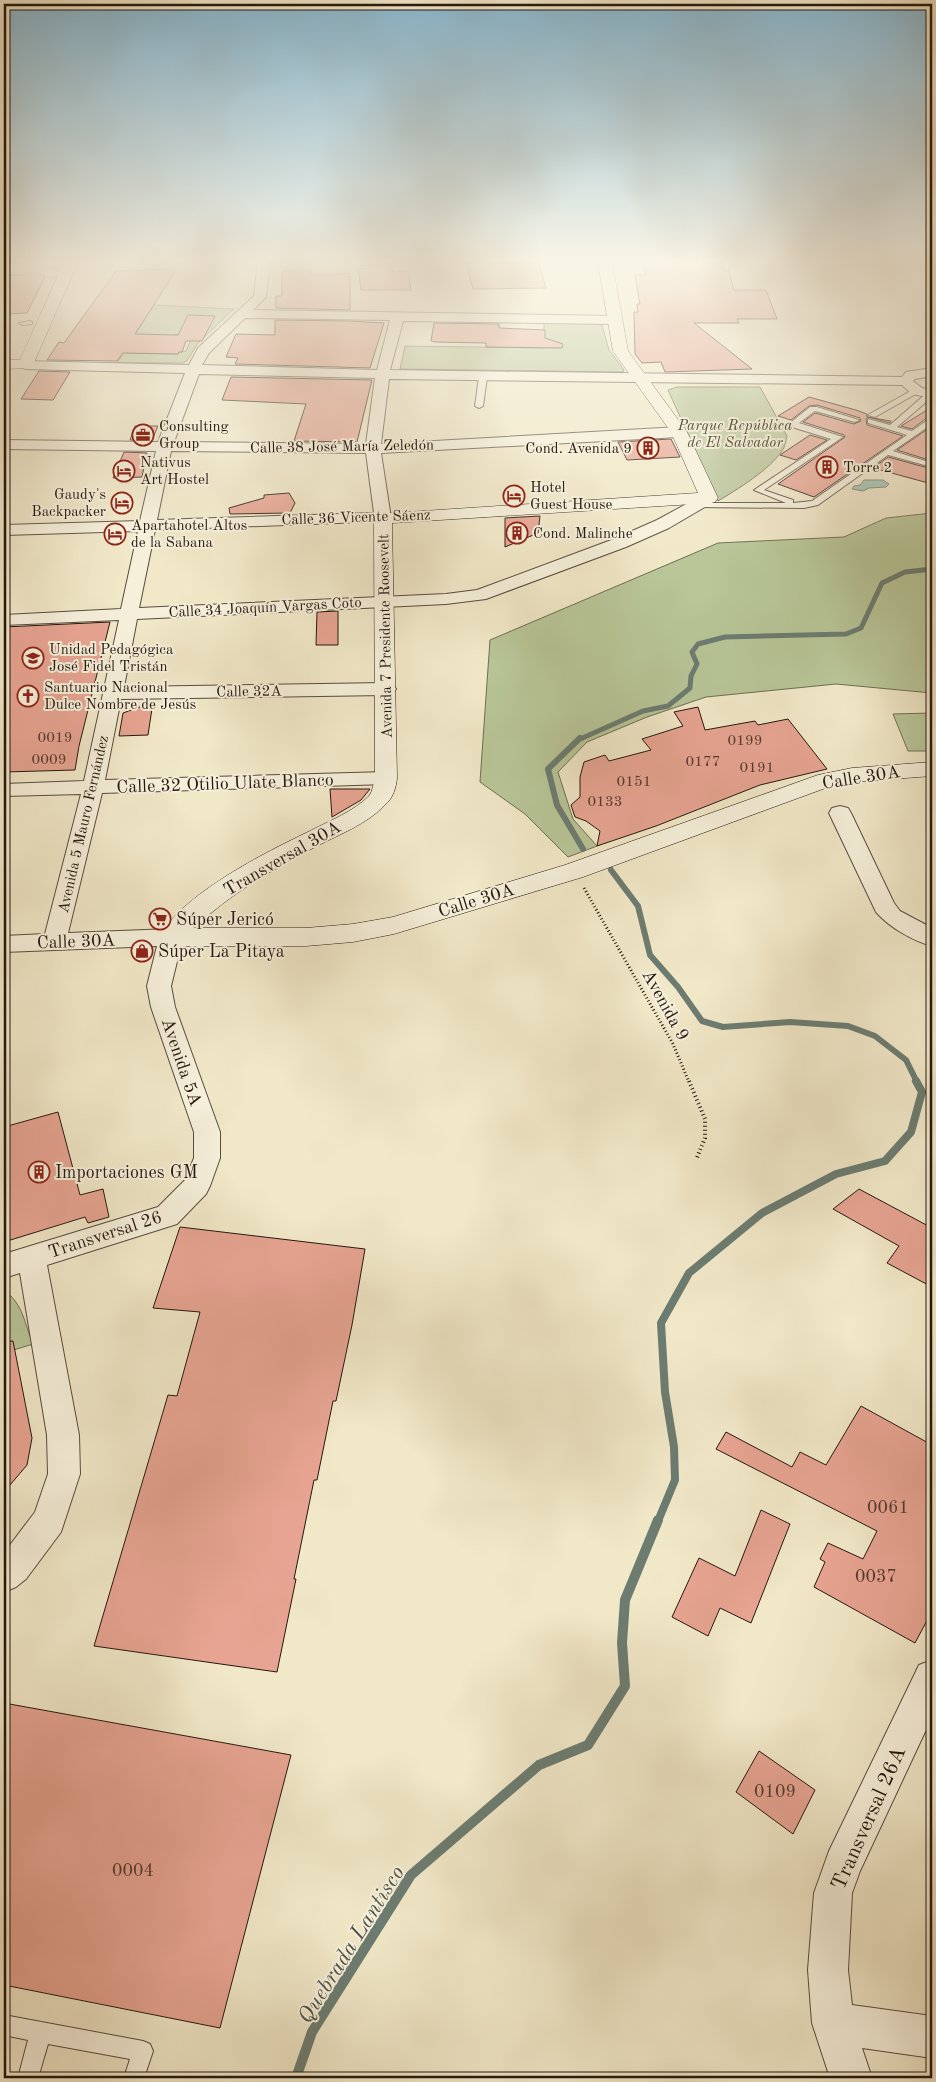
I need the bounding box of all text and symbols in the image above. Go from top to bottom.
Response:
park label: Parque República de El Salvador [677,419,792,451]
place label: Consulting Group [159,420,229,452]
office icon: Consulting Group [131,423,155,447]
building icon: Cond. Avenida 9 [636,436,660,460]
street label: Calle 38 José María Zeledón [250,438,434,457]
place label: Cond. Avenida 9 [525,442,632,457]
building icon: Torre 2 [815,455,839,479]
place label: Nativus Art Hostel [140,456,209,488]
hotel icon: Nativus Art Hostel [112,459,136,483]
place label: Torre 2 [843,461,892,476]
place label: Hotel Guest House [530,481,612,513]
hotel icon: Hotel Guest House [502,484,526,508]
place label: Gaudy's Backpacker [31,488,106,520]
hotel icon: Gaudy's Backpacker [110,491,134,515]
street label: Calle 36 Vicente Sáenz [281,508,431,529]
place label: Apartahotel Altos de la Sabana [131,519,247,551]
building icon: Cond. Malinche [505,521,529,545]
hotel icon: Apartahotel Altos de la Sabana [103,522,127,546]
place label: Cond. Malinche [533,527,633,542]
street label: Avenida 7 Presidente Roosevelt [377,534,396,738]
street label: Calle 34 Joaquín Vargas Coto [168,596,362,621]
place label: Unidad Pedagógica José Fidel Tristán [49,643,174,675]
school or university icon: Unidad Pedagógica José Fidel Tristán [21,646,45,670]
place label: Santuario Nacional Dulce Nombre de Jesús [44,681,196,713]
church icon: Santuario Nacional Dulce Nombre de Jesús [16,684,40,708]
street label: Calle 32A [216,684,282,701]
house number: 0019 [38,731,72,746]
street label: Avenida 5 Mauro Fernández [57,734,112,915]
house number: 0199 [728,734,762,749]
house number: 0009 [32,753,66,768]
house number: 0177 [686,755,720,770]
house number: 0191 [740,761,774,776]
street label: Calle 30A [821,763,902,793]
street label: Calle 32 Otilio Ulate Blanco [116,771,334,797]
house number: 0151 [617,775,651,790]
house number: 0133 [588,795,622,810]
street label: Transversal 30A [221,818,344,900]
street label: Calle 30A [436,881,517,921]
supermarket icon: Súper Jericó [148,907,172,931]
place label: Súper Jericó [176,911,274,929]
street label: Calle 30A [36,932,116,952]
shop icon: Súper La Pitaya [130,939,154,963]
place label: Súper La Pitaya [158,943,285,961]
street label: Avenida 9 [638,967,692,1044]
street label: Avenida 5A [158,1016,205,1109]
building icon: Importaciones GM [27,1160,51,1184]
place label: Importaciones GM [55,1164,198,1182]
street label: Transversal 26 [46,1208,164,1262]
house number: 0061 [867,1499,909,1517]
house number: 0037 [855,1568,897,1586]
street label: Transversal 26A [828,1744,910,1893]
house number: 0109 [754,1783,796,1801]
house number: 0004 [112,1862,154,1880]
water label: Quebrada Lantisco [294,1862,409,2028]

